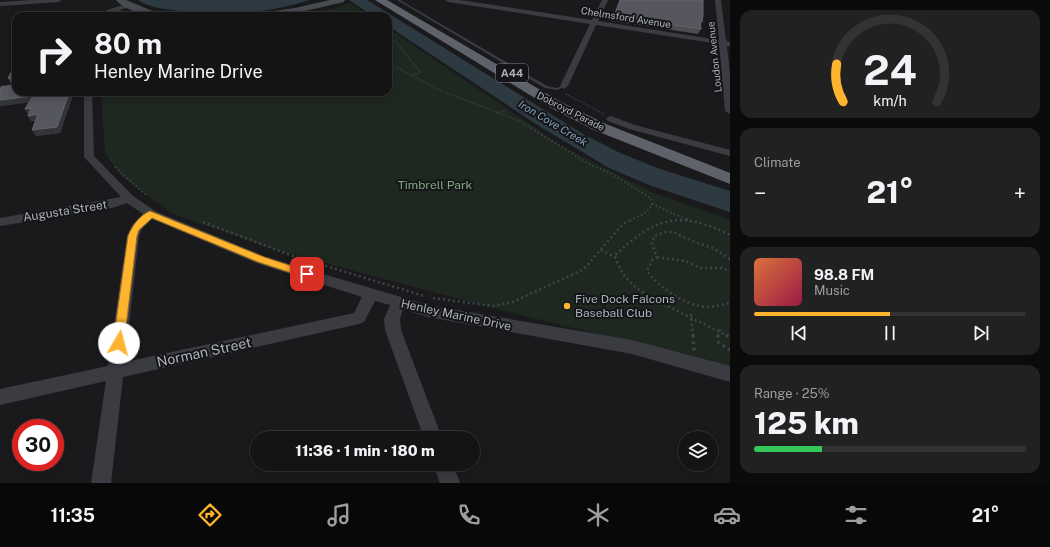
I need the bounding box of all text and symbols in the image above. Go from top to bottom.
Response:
street label: Chelmsford Avenue [580,4,672,30]
street label: Loudon Avenue [704,21,724,93]
text: 80 m [94,27,162,60]
icon: right [28,28,80,80]
text: 24 [863,45,917,94]
text: Henley Marine Drive [94,61,263,82]
road number: A44 [496,64,528,82]
street label: Dobroyd Parade [535,89,607,133]
text: km/h [873,92,907,109]
water label: Iron Cove Creek [516,98,590,148]
text: Climate [754,155,801,170]
text: 21° [866,174,914,210]
park label: Timbrell Park [398,178,473,192]
text: − [754,180,766,206]
text: + [1014,180,1026,206]
street label: Augusta Street [22,197,108,225]
pin [290,257,324,291]
icon: arrive [296,263,318,285]
text: 98.8 FM [814,266,874,283]
text: Music [814,283,850,298]
place label: Five Dock Falcons Baseball Club [575,292,675,320]
street label: Henley Marine Drive [400,296,513,334]
marker: Five Dock Falcons Baseball Club [562,301,572,311]
position arrow [98,322,140,364]
icon: previous [788,322,810,344]
icon: pause [879,322,901,344]
icon: next [970,322,992,344]
street label: Norman Street [155,334,253,370]
text: Range · 25% [754,386,830,401]
text: 125 km [754,405,859,441]
speed limit sign: 30 [12,419,64,471]
map controls [678,431,718,471]
button: layers [678,431,718,471]
text: 11:36 · 1 min · 180 m [295,442,435,459]
icon: directions [196,501,224,529]
icon: music [325,501,353,529]
icon: phone [455,501,483,529]
icon: climate [584,501,612,529]
icon: car [713,501,741,529]
icon: filters [842,501,870,529]
text: 11:35 [51,505,95,526]
text: 21° [972,505,999,526]

